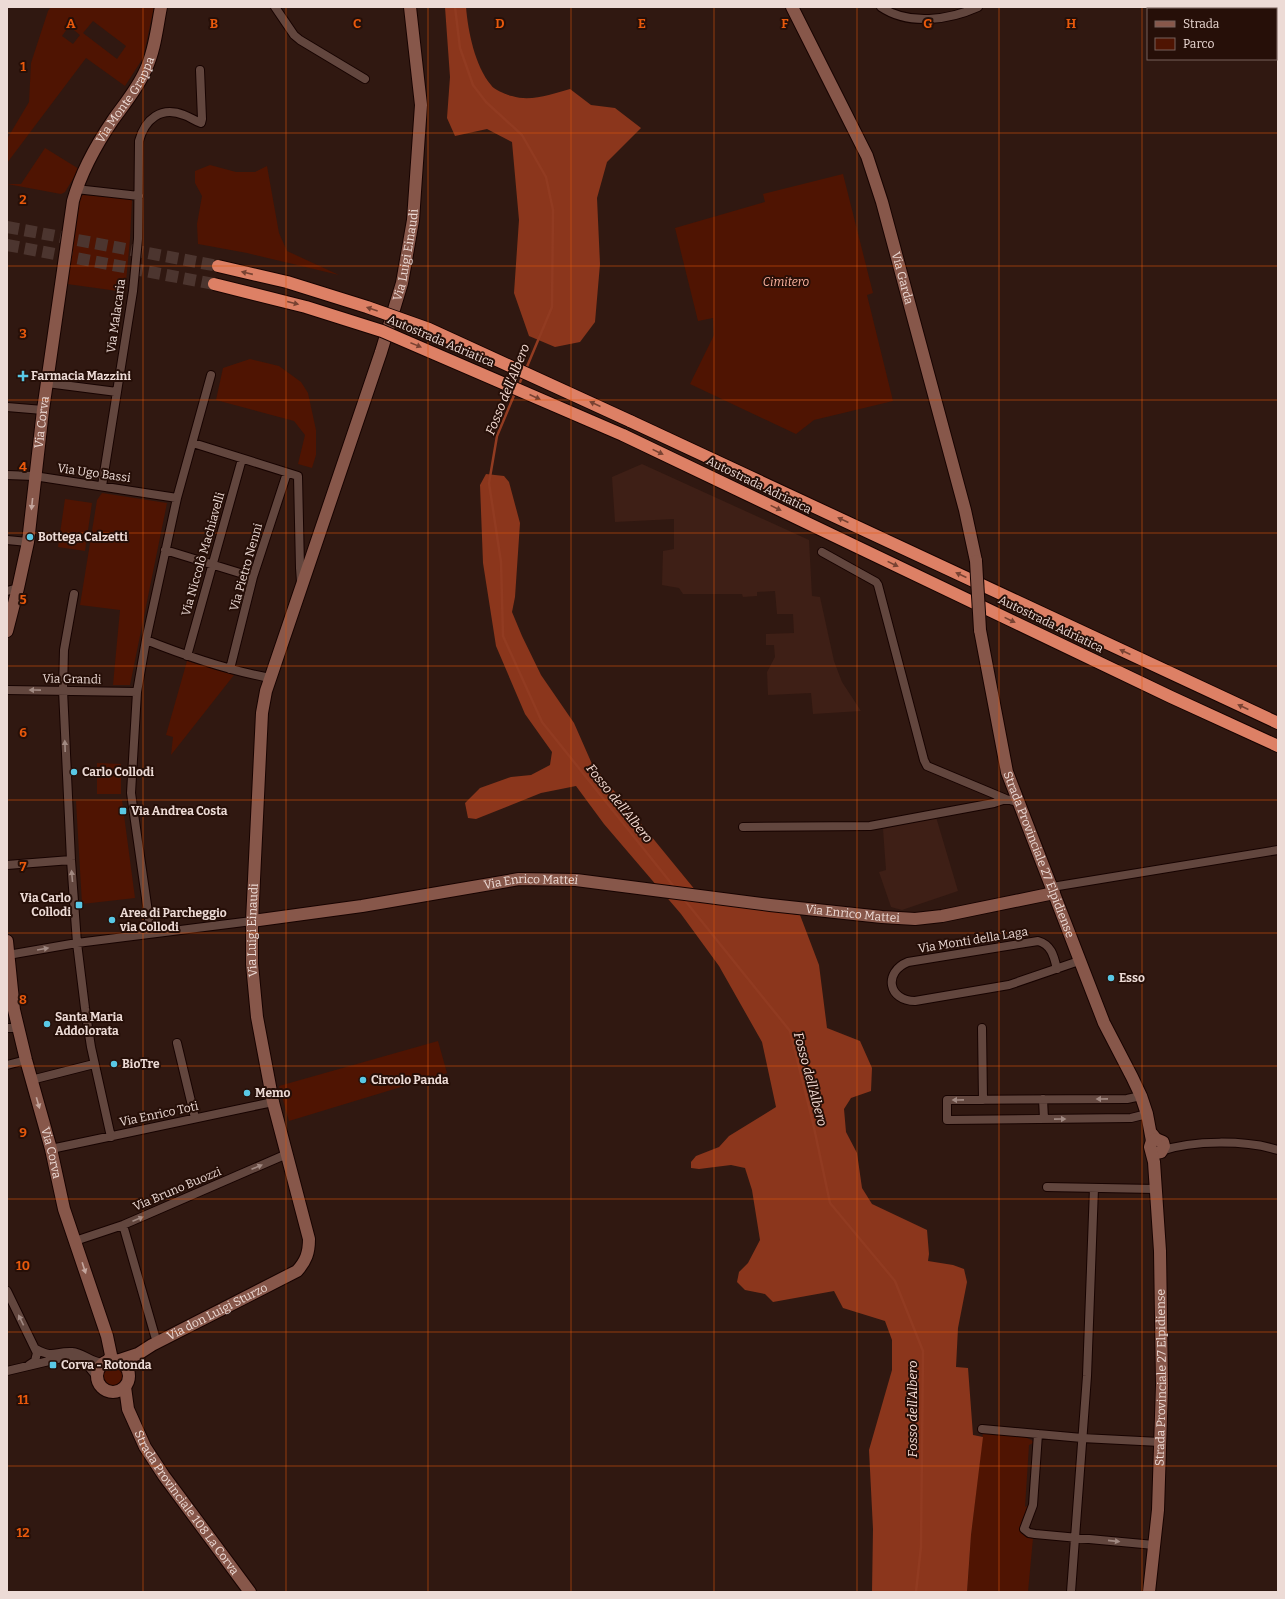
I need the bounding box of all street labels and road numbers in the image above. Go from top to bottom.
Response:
street label: Via Monte Grappa [93,54,157,146]
street label: Via Luigi Einaudi [390,208,421,303]
street label: Via Garda [889,250,916,306]
street label: Via Malacaria [104,278,128,354]
street label: Autostrada Adriatica [385,312,497,370]
street label: Via Corva [32,395,52,449]
street label: Autostrada Adriatica [704,453,814,517]
street label: Via Ugo Bassi [56,461,132,485]
street label: Via Niccolò Machiavelli [179,490,227,617]
street label: Via Pietro Nenni [227,521,265,612]
street label: Autostrada Adriatica [996,592,1106,656]
street label: Via Grandi [42,671,102,687]
street label: Strada Provinciale 27 Elpidiense [1000,769,1077,940]
street label: Via Enrico Mattei [483,872,579,892]
street label: Via Luigi Einaudi [245,883,261,977]
street label: Via Enrico Mattei [805,902,901,925]
street label: Via Monti della Laga [917,924,1029,956]
street label: Via Enrico Toti [118,1099,200,1129]
street label: Via Corva [38,1125,64,1180]
street label: Via Bruno Buozzi [131,1164,223,1214]
street label: Via don Luigi Sturzo [165,1280,270,1343]
street label: Strada Provinciale 27 Elpidiense [1152,1289,1169,1466]
street label: Strada Provinciale 108 La Corva [131,1428,242,1578]

